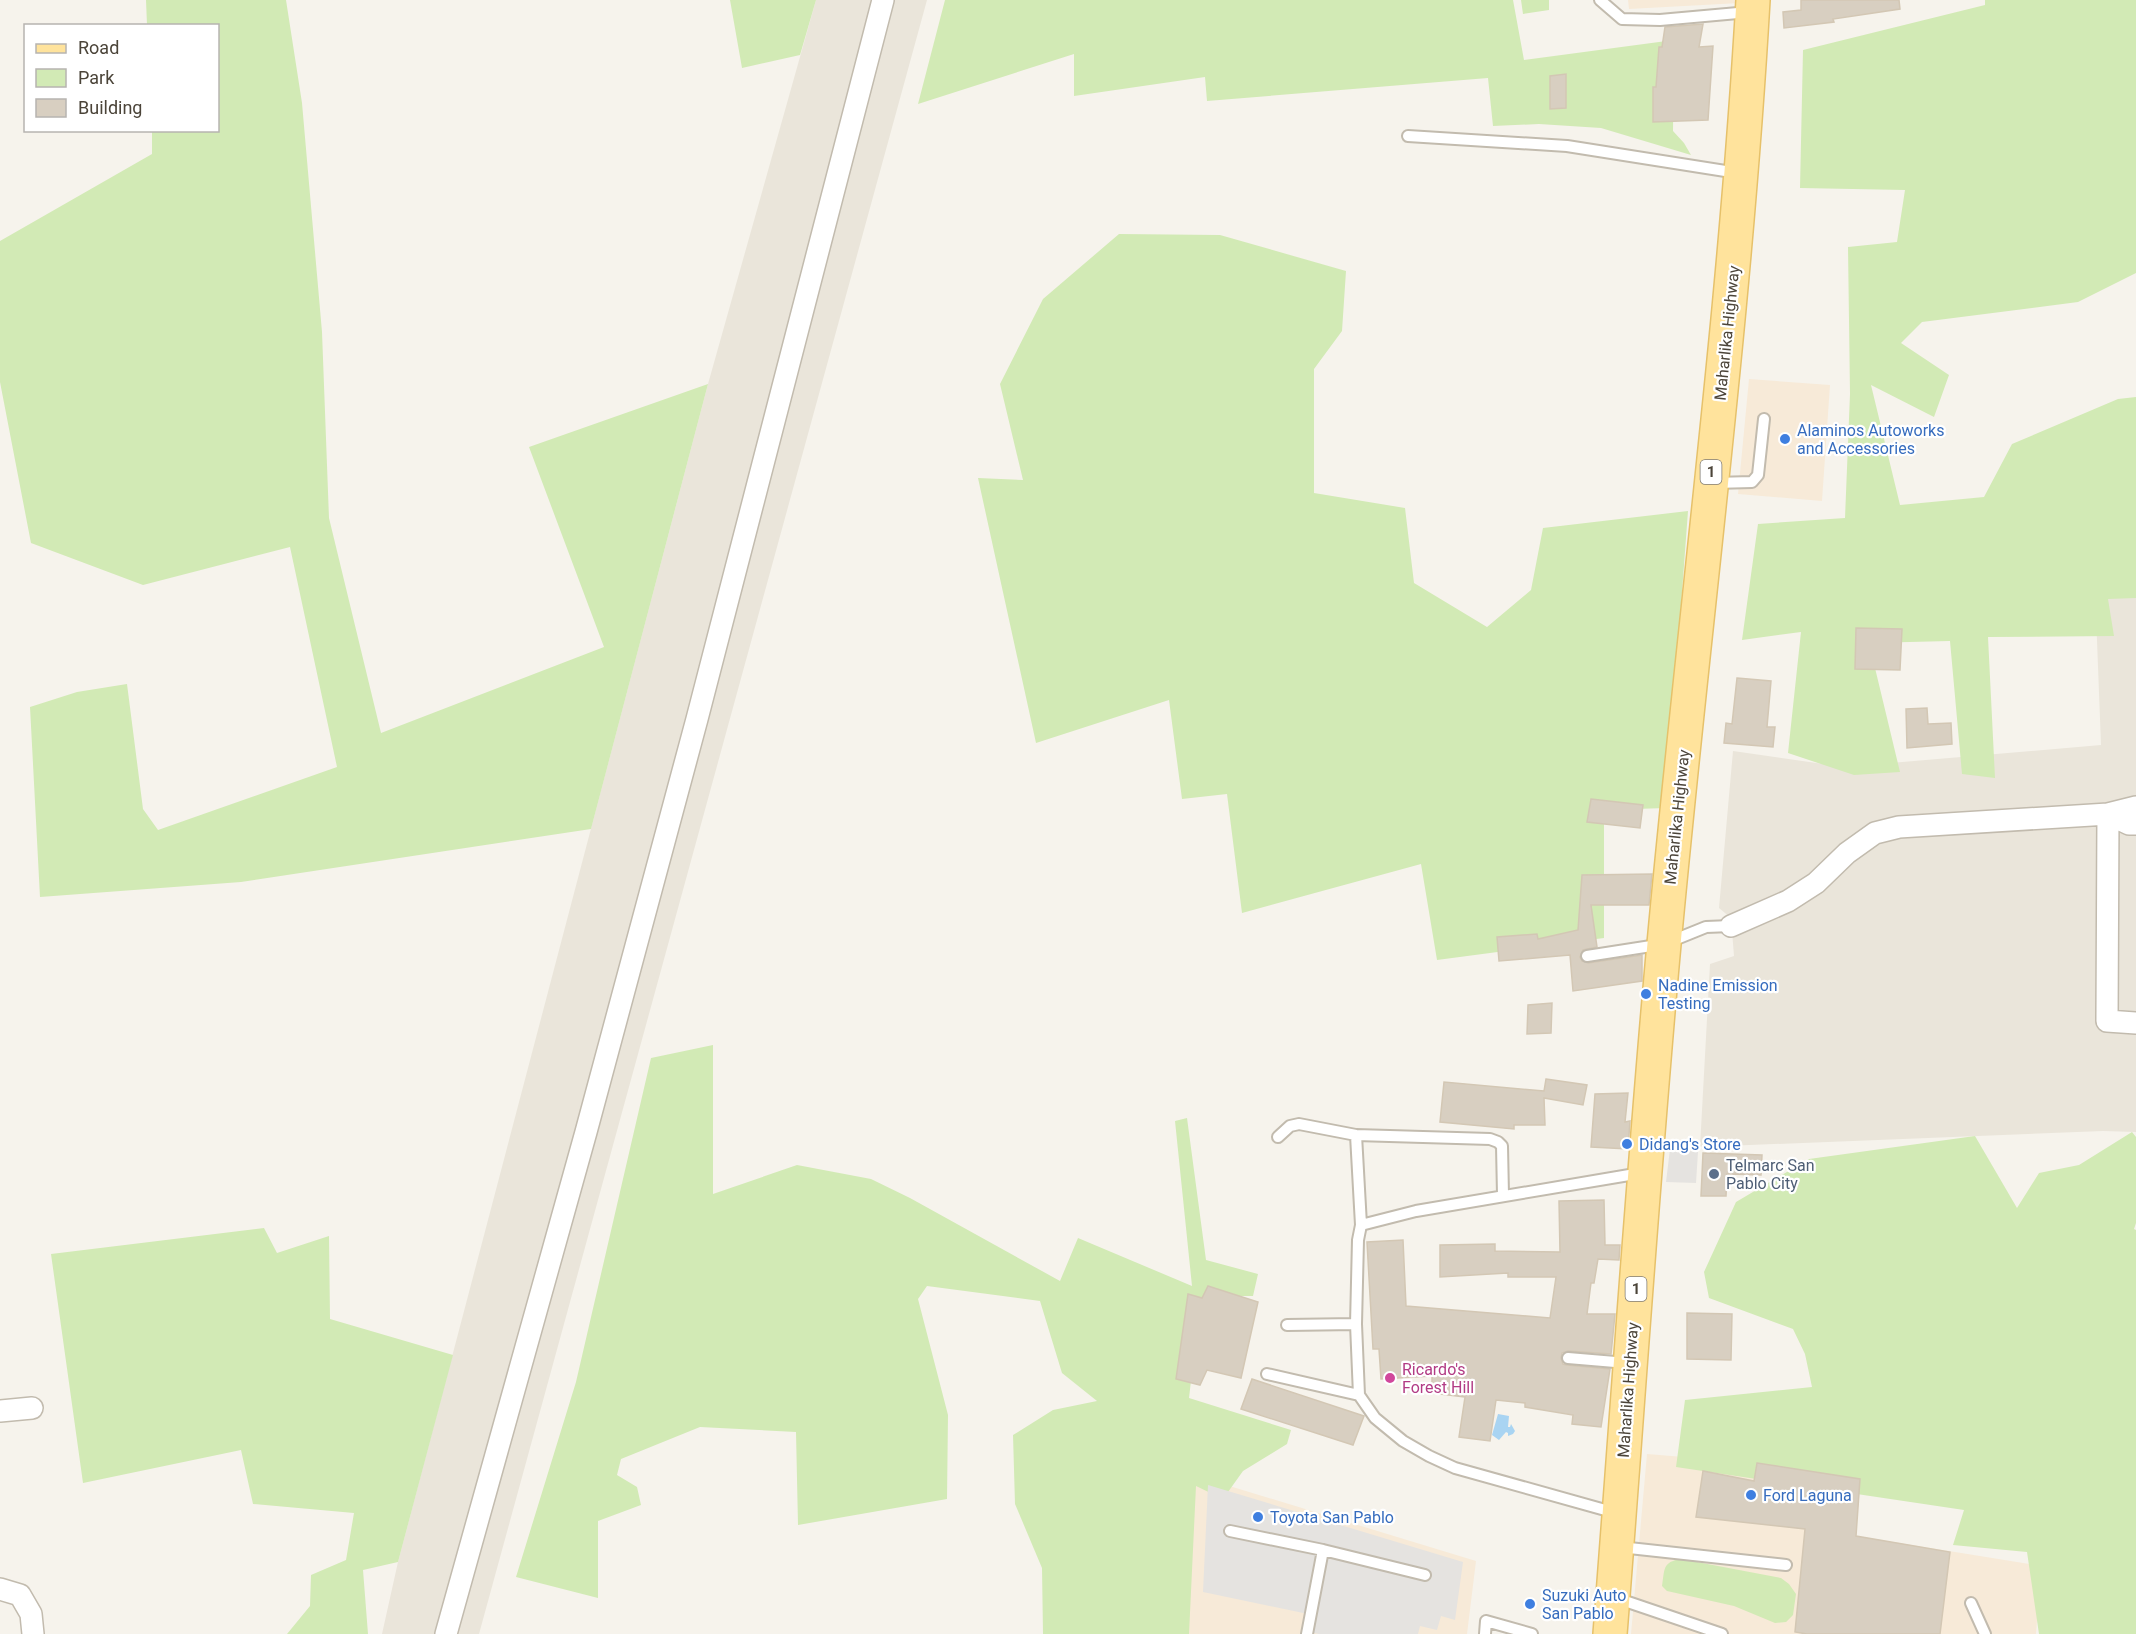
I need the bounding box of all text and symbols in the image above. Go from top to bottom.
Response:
legend [24,24,219,132]
text: Road [78,37,119,58]
text: Park [78,67,115,88]
text: Building [78,97,142,118]
street label: Maharlika Highway [1710,264,1744,401]
place label: Alaminos Autoworks and Accessories [1797,421,1944,458]
marker: Alaminos Autoworks and Accessories [1778,432,1792,446]
road number: 1 [1700,460,1722,484]
street label: Maharlika Highway [1660,748,1694,885]
place label: Nadine Emission Testing [1658,976,1778,1013]
marker: Nadine Emission Testing [1639,987,1653,1001]
place label: Didang's Store [1639,1135,1741,1154]
marker: Didang's Store [1620,1137,1634,1151]
place label: Telmarc San Pablo City [1726,1156,1815,1193]
marker: Telmarc San Pablo City [1707,1167,1721,1181]
road number: 1 [1626,1277,1646,1301]
street label: Maharlika Highway [1614,1321,1642,1458]
place label: Ricardo's Forest Hill [1402,1360,1474,1397]
marker: Ricardo's Forest Hill [1383,1371,1397,1385]
place label: Ford Laguna [1763,1486,1852,1505]
marker: Ford Laguna [1744,1488,1758,1502]
place label: Toyota San Pablo [1270,1508,1394,1527]
marker: Toyota San Pablo [1251,1510,1265,1524]
place label: Suzuki Auto San Pablo [1542,1586,1626,1623]
marker: Suzuki Auto San Pablo [1523,1597,1537,1611]

